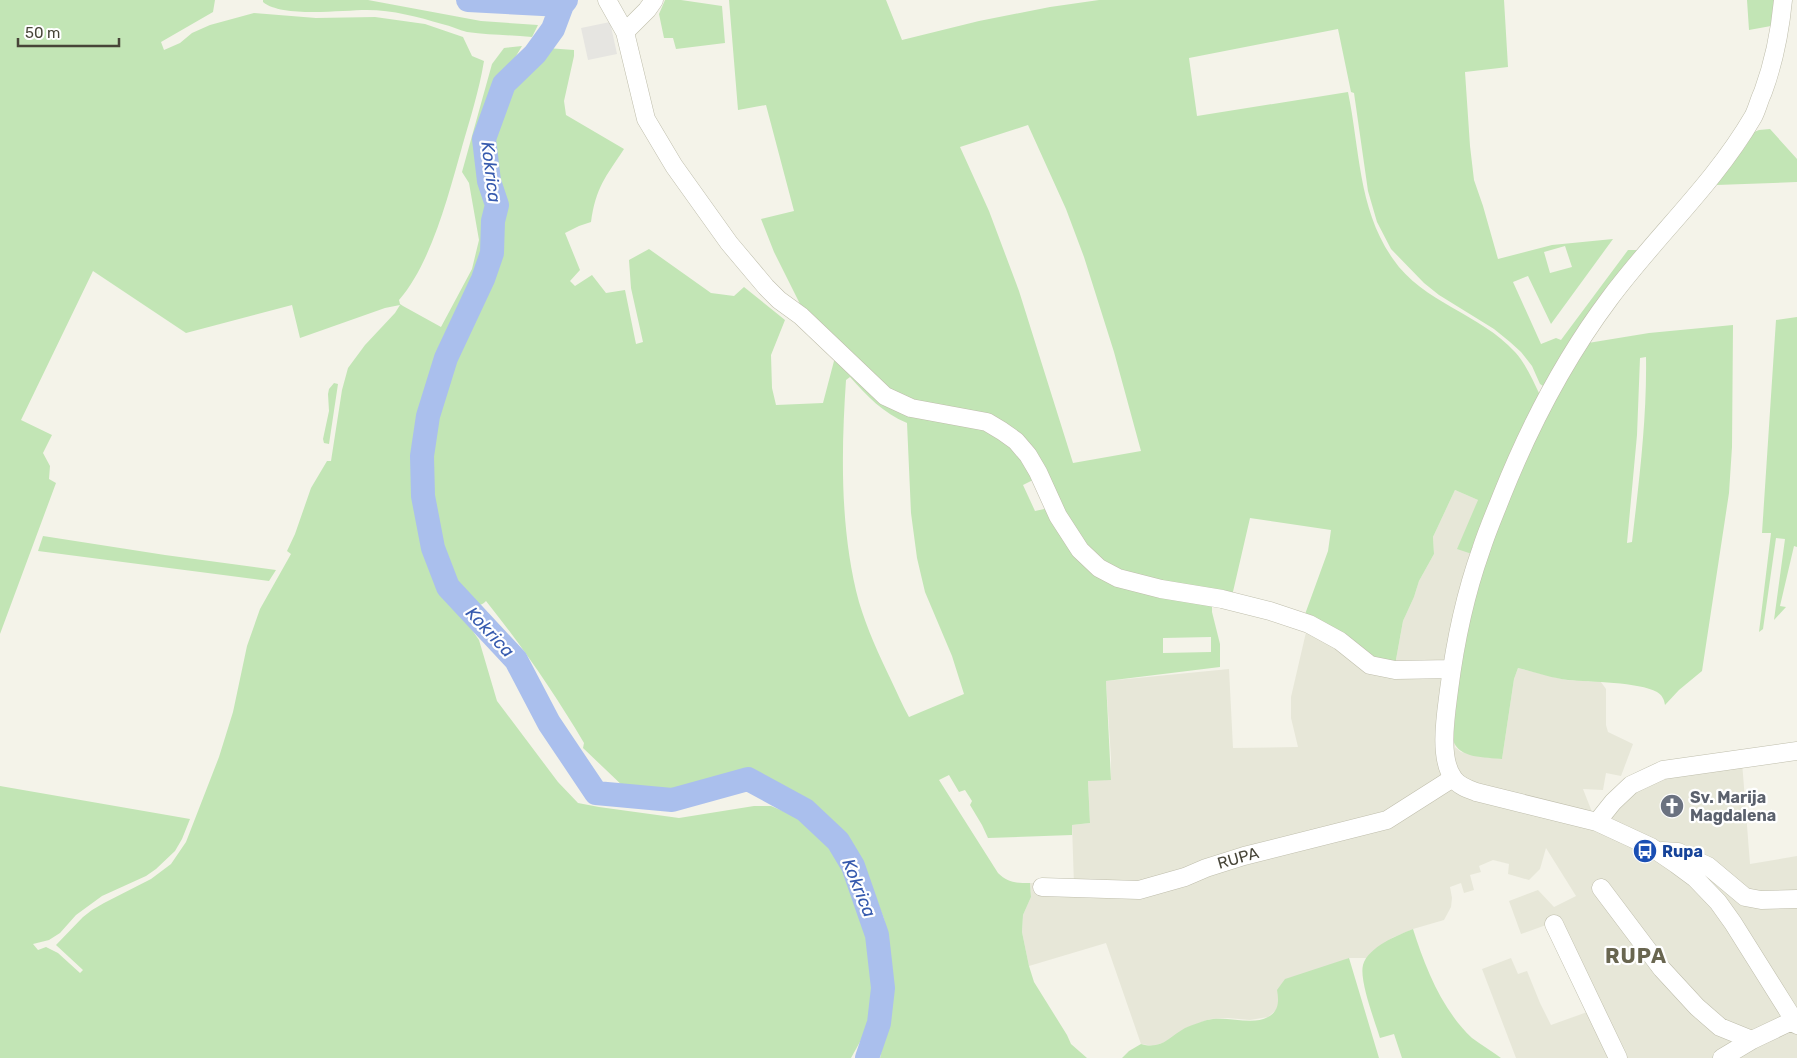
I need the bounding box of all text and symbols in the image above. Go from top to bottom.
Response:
scale bar [18,15,119,47]
text: 50 m [25,24,60,42]
water label: Kokrica [476,140,506,204]
water label: Kokrica [461,602,519,662]
place label: Sv. Marija Magdalena [1690,788,1776,825]
church icon: Sv. Marija Magdalena [1659,793,1685,819]
bus stop icon: Rupa [1632,838,1658,864]
place label: Rupa [1662,842,1703,861]
street label: RUPA [1215,843,1261,873]
water label: Kokrica [837,855,881,921]
district label: RUPA [1605,943,1667,968]

